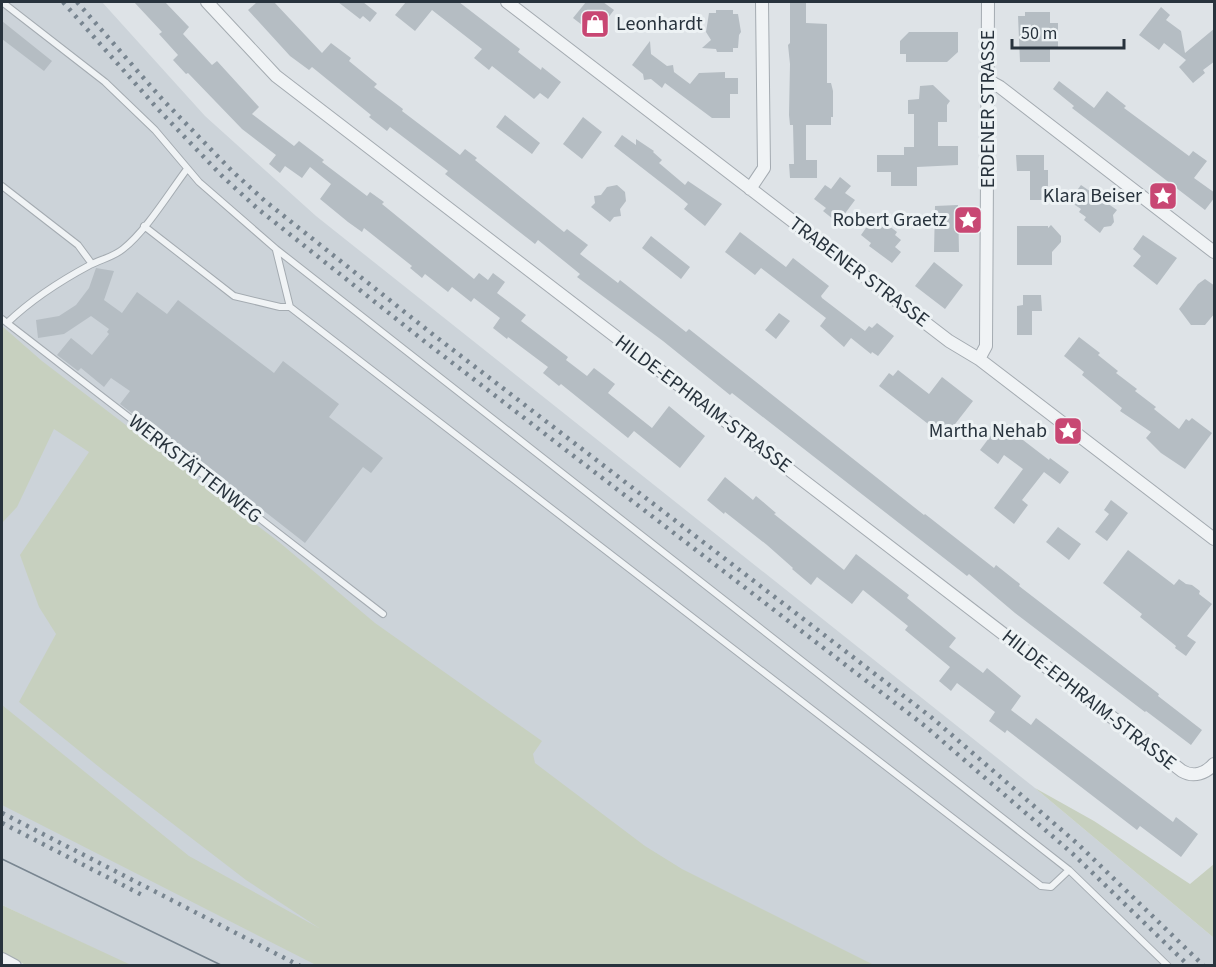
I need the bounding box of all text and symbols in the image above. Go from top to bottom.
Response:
shop icon: Leonhardt [579,8,611,40]
place label: Leonhardt [616,10,703,38]
scale bar [1012,12,1124,50]
text: 50 m [1021,21,1057,46]
street label: ERDENER STRASSE [974,30,1002,188]
place icon: Klara Beiser [1147,180,1179,212]
place label: Klara Beiser [1043,182,1142,210]
place icon: Robert Graetz [952,204,984,236]
place label: Robert Graetz [832,206,947,234]
street label: TRABENER STRASSE [783,210,935,334]
street label: HILDE-EPHRAIM-STRASSE [609,328,797,480]
street label: WERKSTÄTTENWEG [122,408,268,530]
place icon: Martha Nehab [1052,415,1084,447]
place label: Martha Nehab [929,417,1047,445]
street label: HILDE-EPHRAIM-STRASSE [996,623,1182,777]

